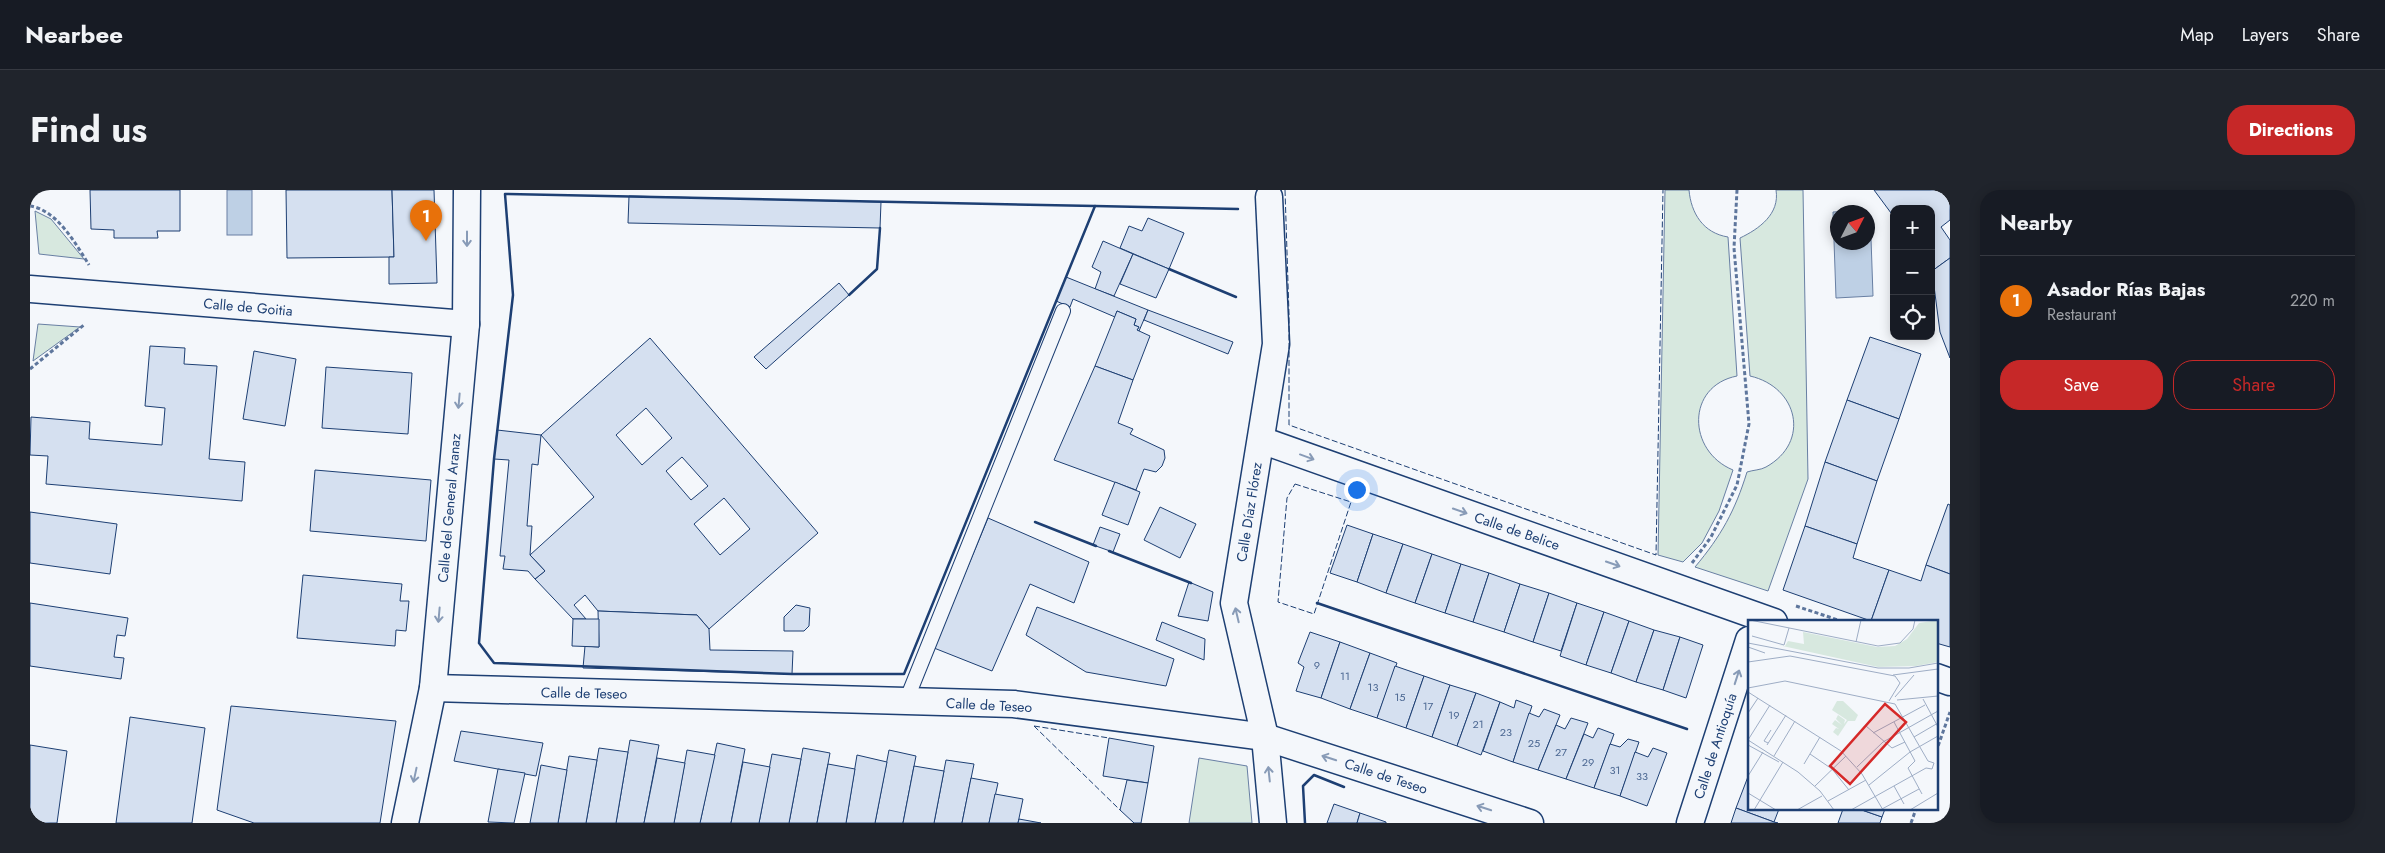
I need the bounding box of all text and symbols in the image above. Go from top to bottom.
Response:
text: Nearbee [25,17,123,52]
text: Map [2180,22,2214,48]
text: Layers [2242,22,2289,48]
text: Share [2317,22,2360,48]
text: Find us [30,105,147,155]
button: Directions [2227,105,2355,155]
pin: 1 [410,200,442,241]
north arrow [1830,205,1875,250]
map controls [1890,205,1935,340]
button: + [1890,205,1935,250]
text: Nearby [2000,208,2072,238]
one-way arrow [462,230,471,246]
button: − [1890,250,1935,295]
text: Asador Rías Bajas [2047,276,2205,303]
text: 1 [2012,289,2020,312]
text: 220 m [2290,289,2335,312]
street label: Calle de Goitia [203,293,293,321]
button: locate [1890,295,1935,340]
text: Restaurant [2047,303,2116,326]
button: Save [2000,360,2163,410]
button: Share [2173,360,2335,410]
one-way arrow [454,393,464,409]
street label: Calle del General Aranaz [433,432,466,583]
one-way arrow [1298,453,1314,462]
street label: Calle Díaz Flórez [1231,460,1267,563]
your location [1344,477,1370,503]
one-way arrow [1452,507,1467,516]
street label: Calle de Belice [1471,507,1563,555]
one-way arrow [1605,560,1621,569]
one-way arrow [435,607,444,623]
one-way arrow [1232,608,1241,624]
inset map [1748,620,1938,810]
house number: 9 [1314,657,1320,673]
house number: 11 [1340,668,1350,684]
one-way arrow [1733,669,1742,685]
house number: 13 [1368,679,1378,695]
street label: Calle de Teseo [541,682,628,704]
house number: 15 [1394,689,1406,705]
street label: Calle de Antioquía [1688,690,1742,802]
street label: Calle de Teseo [945,693,1033,717]
house number: 17 [1423,698,1434,714]
house number: 19 [1448,707,1460,723]
house number: 21 [1472,716,1484,732]
house number: 23 [1500,724,1512,740]
house number: 25 [1528,735,1540,751]
house number: 27 [1555,744,1567,760]
one-way arrow [1322,753,1338,762]
street label: Calle de Teseo [1342,753,1430,799]
house number: 29 [1582,754,1594,770]
house number: 31 [1610,762,1620,778]
one-way arrow [409,767,419,783]
one-way arrow [1264,767,1273,783]
house number: 33 [1636,768,1648,784]
one-way arrow [1477,803,1492,812]

